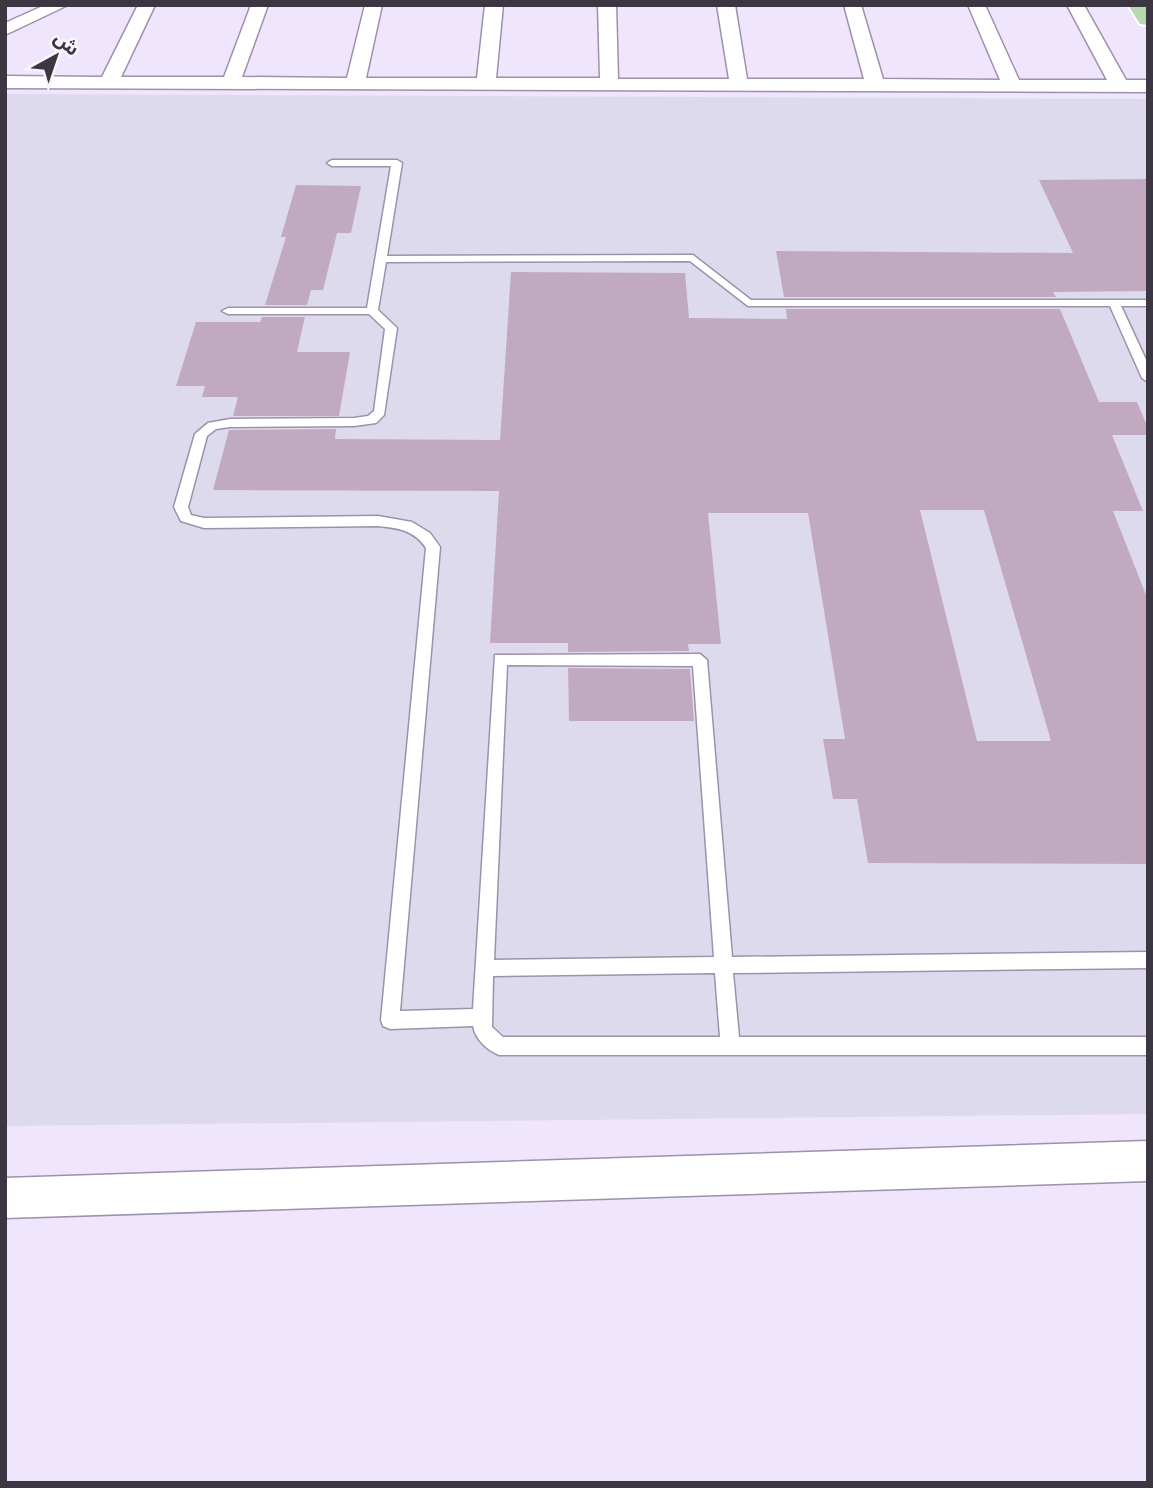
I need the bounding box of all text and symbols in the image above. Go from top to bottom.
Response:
north arrow [21,21,91,91]
text: ش [49,25,85,61]

